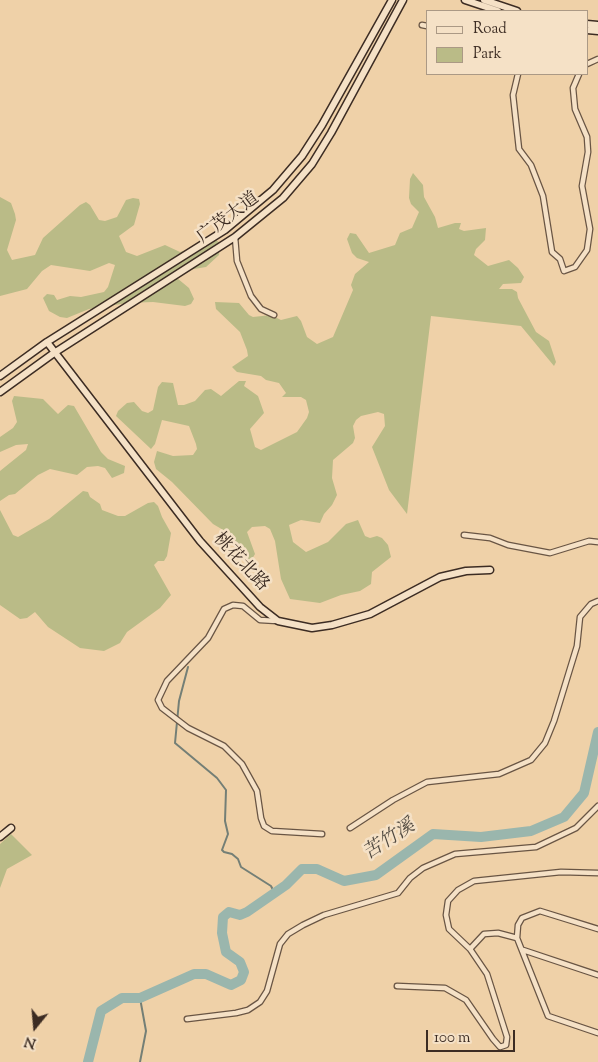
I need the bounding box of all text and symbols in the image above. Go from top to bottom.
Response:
legend [426,10,588,75]
text: Road [473,19,507,40]
text: Park [473,44,502,65]
street label: 广茂大道 [194,189,264,249]
street label: 桃花北路 [208,529,272,597]
water label: 苦竹溪 [360,816,420,866]
north arrow [10,1002,60,1052]
scale bar [428,1020,517,1052]
text: 100 m [434,1028,470,1049]
text: N [22,1030,39,1053]

